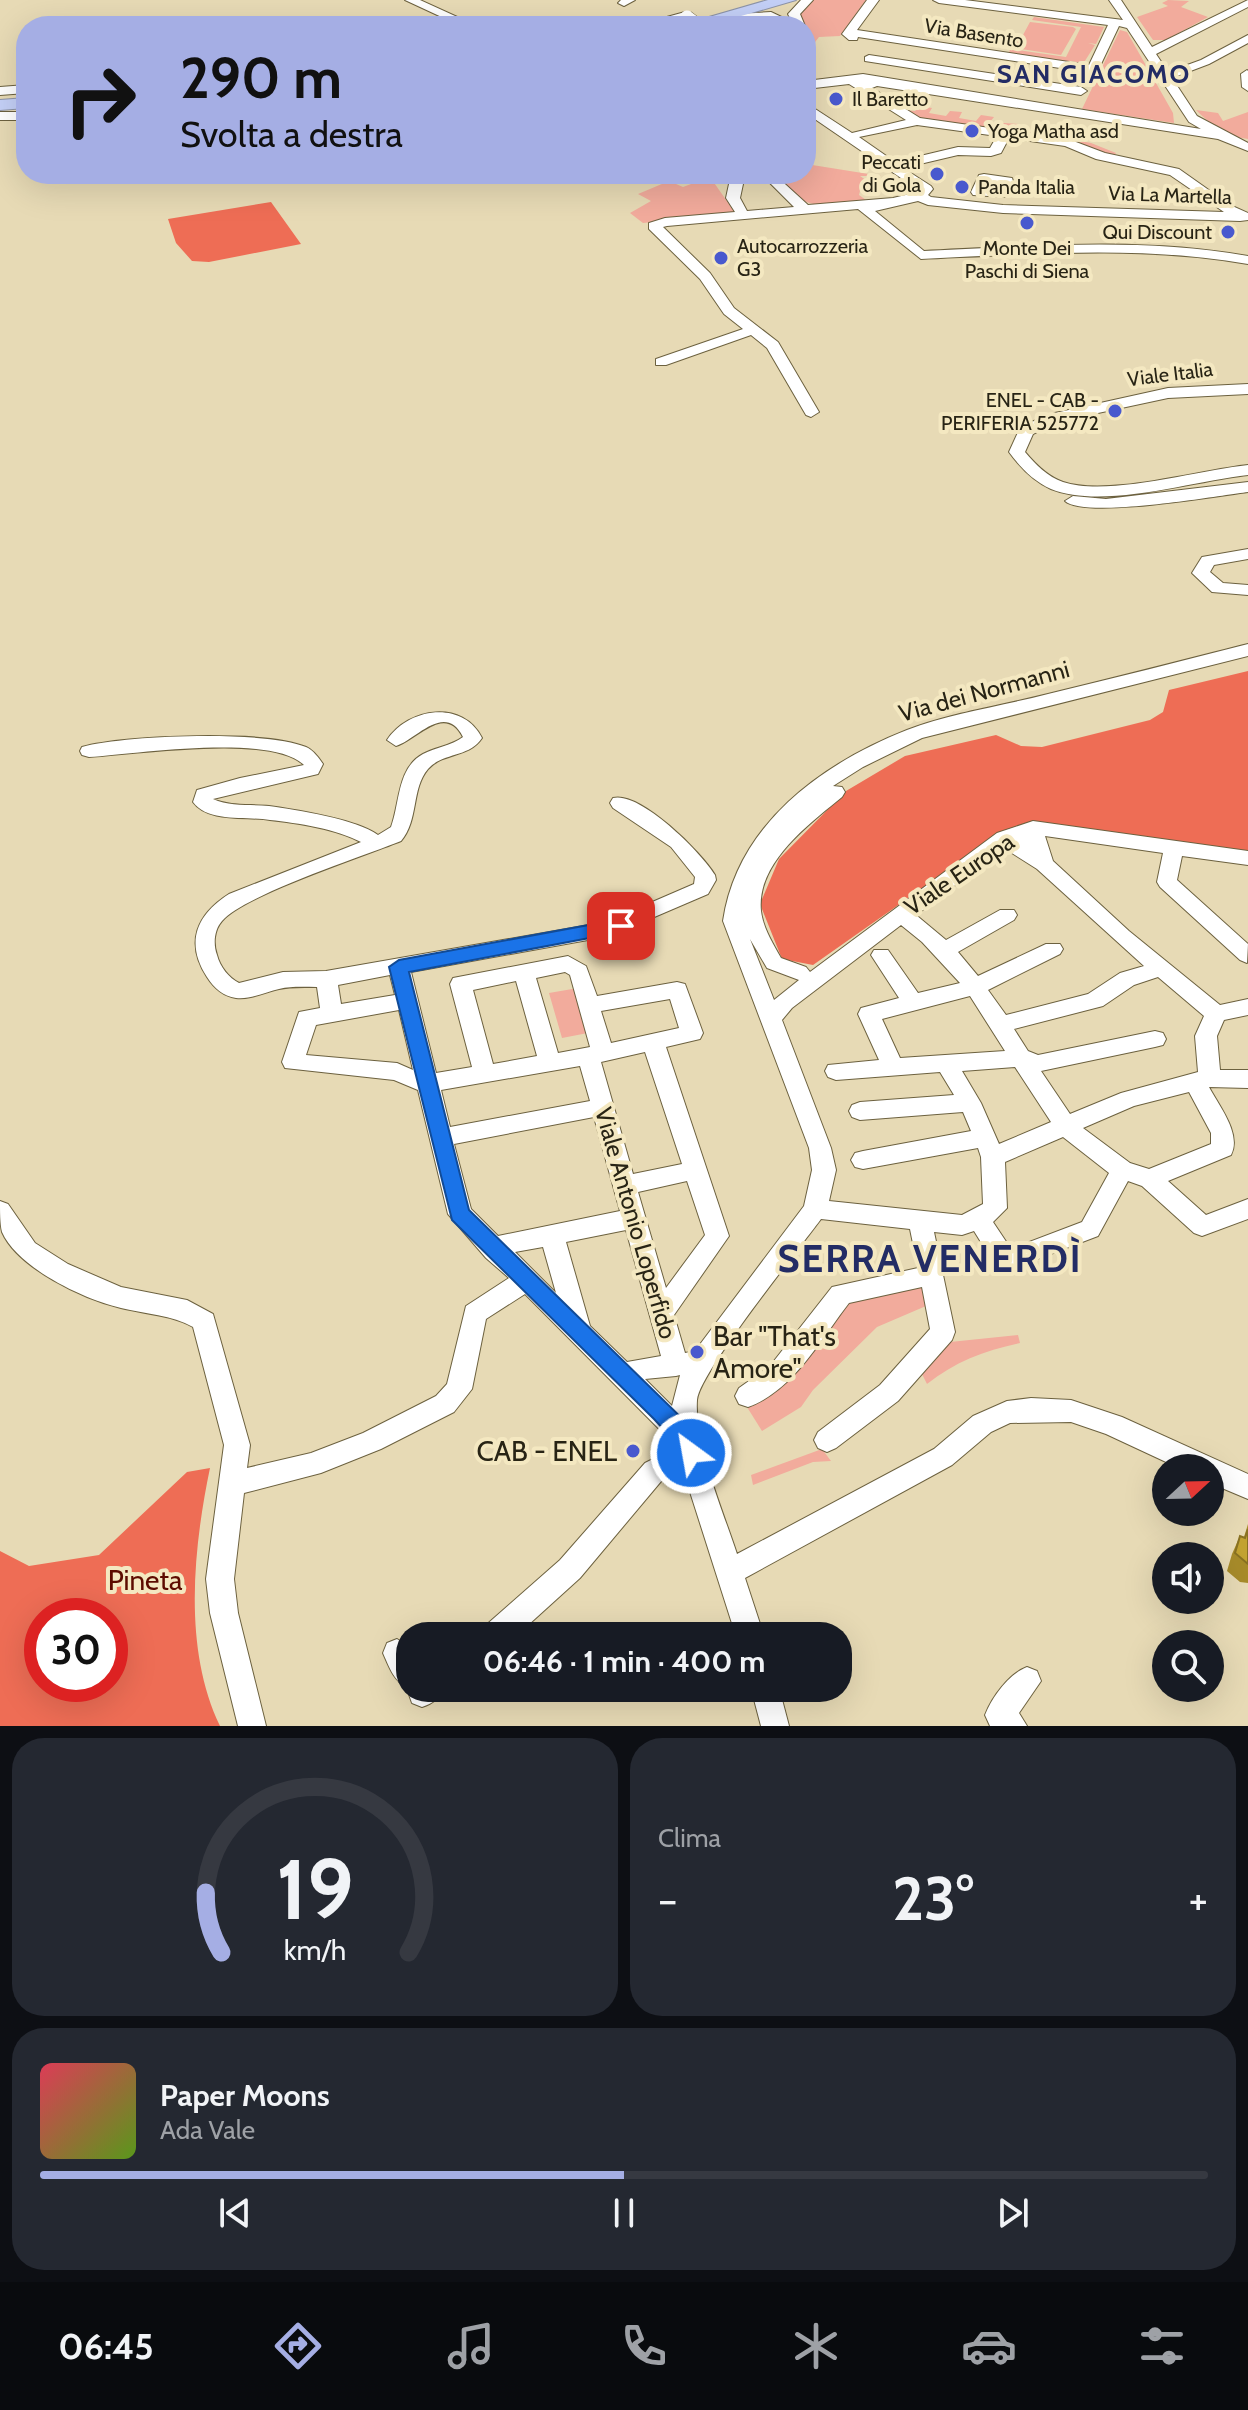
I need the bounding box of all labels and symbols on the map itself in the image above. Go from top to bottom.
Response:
street label: Via Basento [923,13,1025,53]
district label: SAN GIACOMO [997,58,1191,90]
place label: Il Baretto [852,87,928,111]
marker: Il Baretto [827,90,845,108]
place label: Yoga Matha asd [987,119,1119,143]
marker: Yoga Matha asd [963,122,981,140]
place label: Peccati di Gola [861,150,921,197]
marker: Peccati di Gola [928,165,946,183]
place label: Panda Italia [978,175,1075,199]
marker: Panda Italia [953,178,971,196]
street label: Via La Martella [1108,181,1233,209]
marker: Monte Dei Paschi di Siena [1018,214,1036,232]
place label: Qui Discount [1102,220,1212,244]
marker: Qui Discount [1219,223,1237,241]
place label: Autocarrozzeria G3 [737,234,868,281]
place label: Monte Dei Paschi di Siena [965,236,1090,283]
marker: Autocarrozzeria G3 [712,249,730,267]
street label: Viale Italia [1126,357,1215,391]
place label: ENEL - CAB - PERIFERIA 525772 [941,388,1099,435]
marker: ENEL - CAB - PERIFERIA 525772 [1106,402,1124,420]
street label: Via dei Normanni [895,654,1073,728]
street label: Viale Europa [899,826,1020,921]
pin [587,892,655,960]
street label: Viale Antonio Loperfido [589,1104,683,1342]
district label: SERRA VENERDÌ [778,1235,1082,1282]
place label: Bar "That's Amore" [713,1319,836,1385]
marker: Bar "That's Amore" [688,1343,706,1361]
position arrow [649,1411,733,1495]
place label: CAB - ENEL [477,1434,617,1468]
marker: CAB - ENEL [624,1442,642,1460]
north arrow [1152,1454,1224,1526]
park label: Pineta [108,1563,183,1597]
speed limit sign: 30 [24,1598,128,1702]

